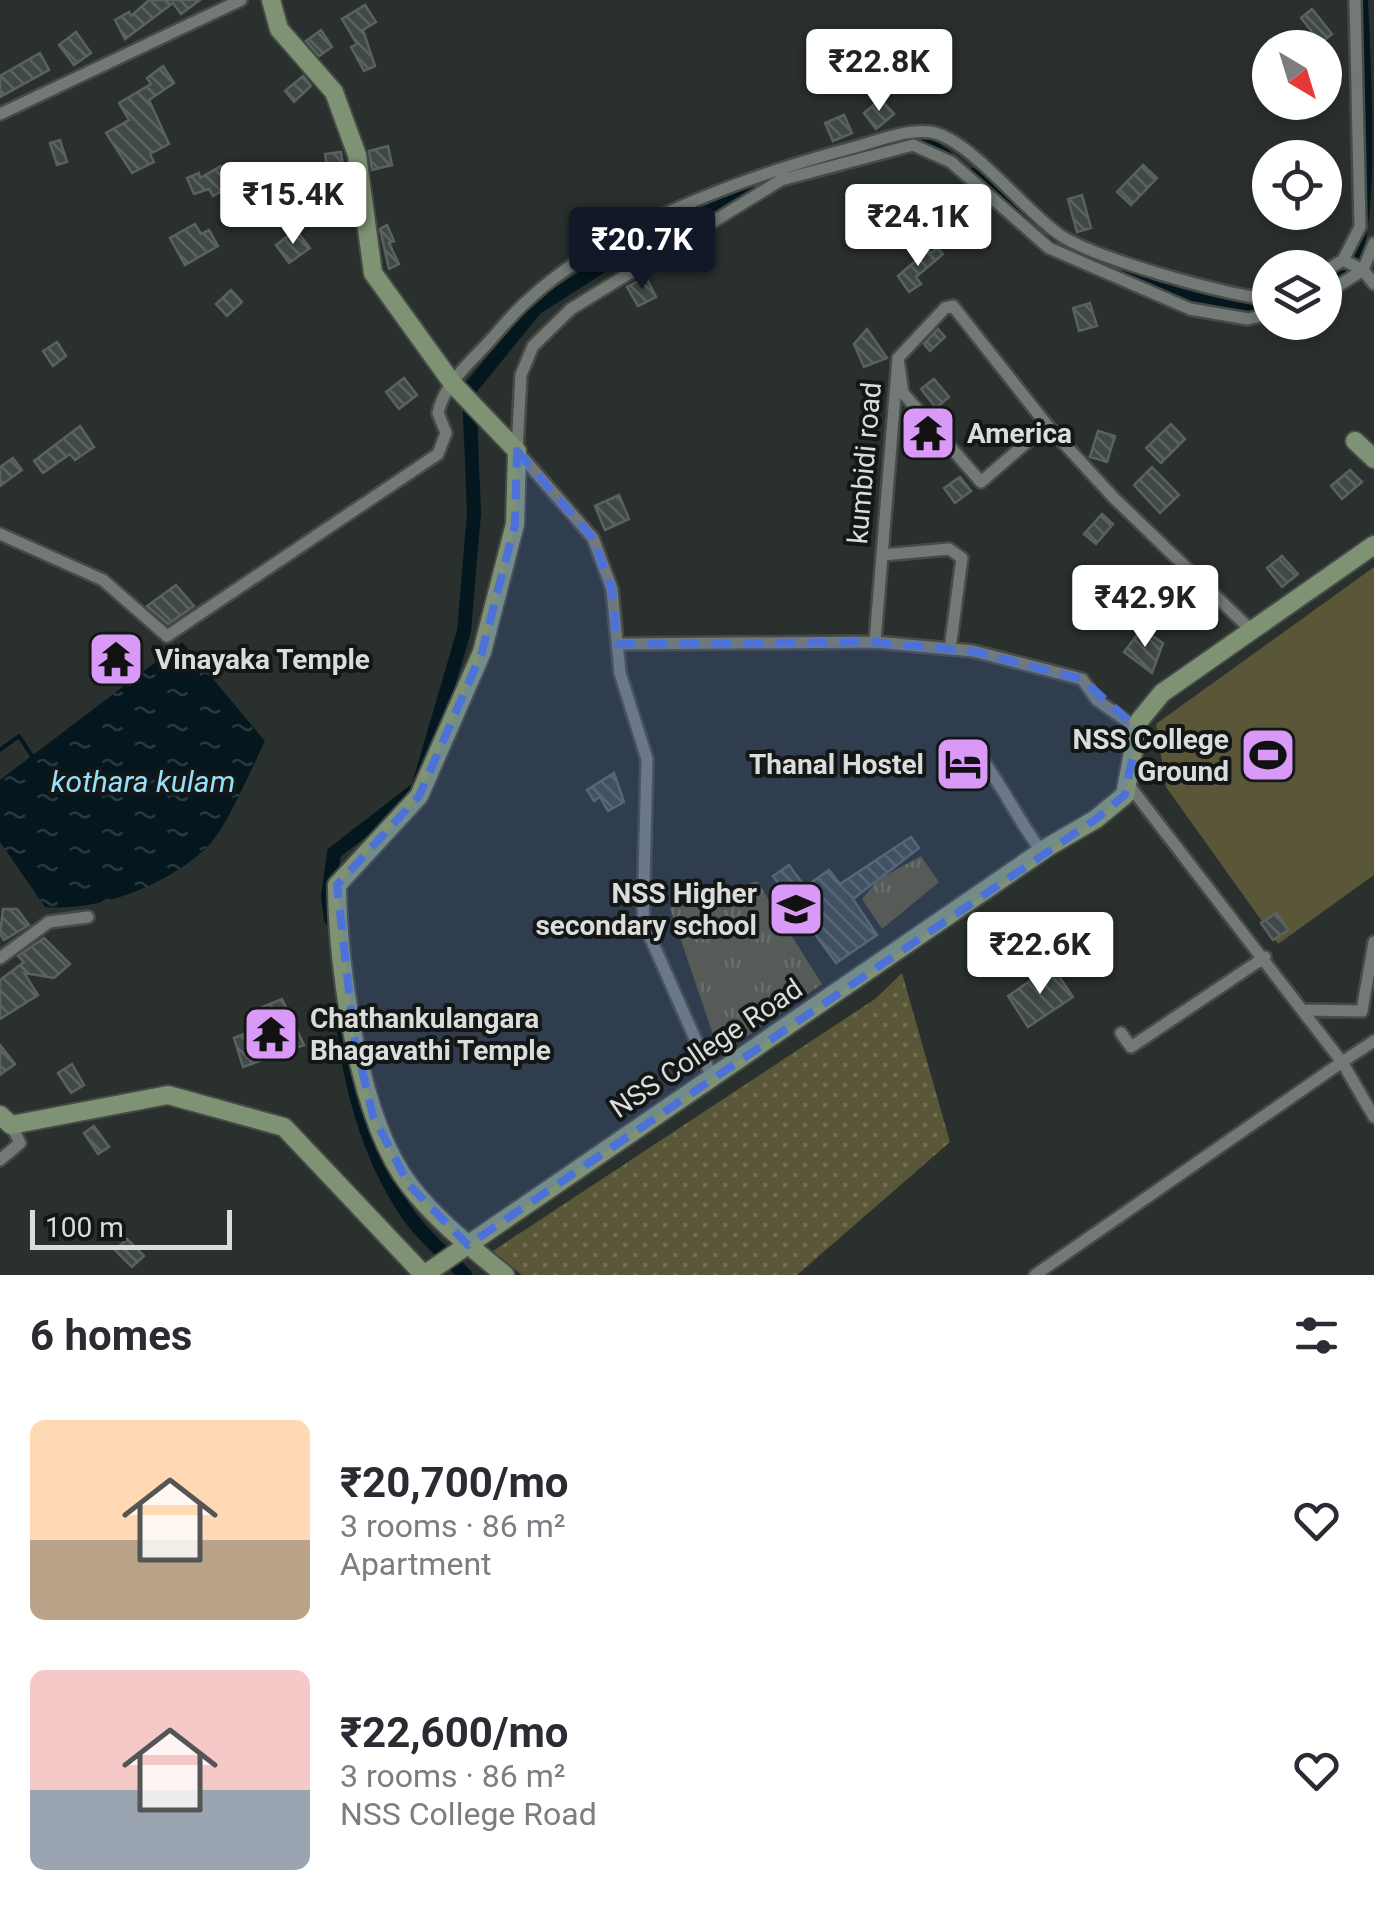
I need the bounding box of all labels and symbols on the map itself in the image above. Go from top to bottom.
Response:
pin: ₹22.8K [798,29,960,114]
north arrow [1252,30,1342,120]
pin: ₹15.4K [212,162,374,247]
pin: ₹24.1K [837,184,999,269]
pin: ₹20.7K [561,207,723,292]
street label: kumbidi road [841,381,888,545]
temple icon: America [898,403,958,463]
place label: America [967,417,1072,450]
pin: ₹42.9K [1064,565,1226,650]
temple icon: Vinayaka Temple [86,629,146,689]
place label: Vinayaka Temple [155,643,370,676]
place label: NSS College Ground [1073,723,1229,788]
sports icon: NSS College Ground [1238,725,1298,785]
hotel icon: Thanal Hostel [933,734,993,794]
place label: Thanal Hostel [749,748,924,781]
water label: kothara kulam [51,764,235,799]
place label: NSS Higher secondary school [535,877,757,942]
school or university icon: NSS Higher secondary school [766,879,826,939]
pin: ₹22.6K [959,912,1121,997]
street label: NSS College Road [604,972,809,1125]
place label: Chathankulangara Bhagavathi Temple [310,1002,551,1067]
temple icon: Chathankulangara Bhagavathi Temple [241,1004,301,1064]
scale bar [30,1205,232,1250]

